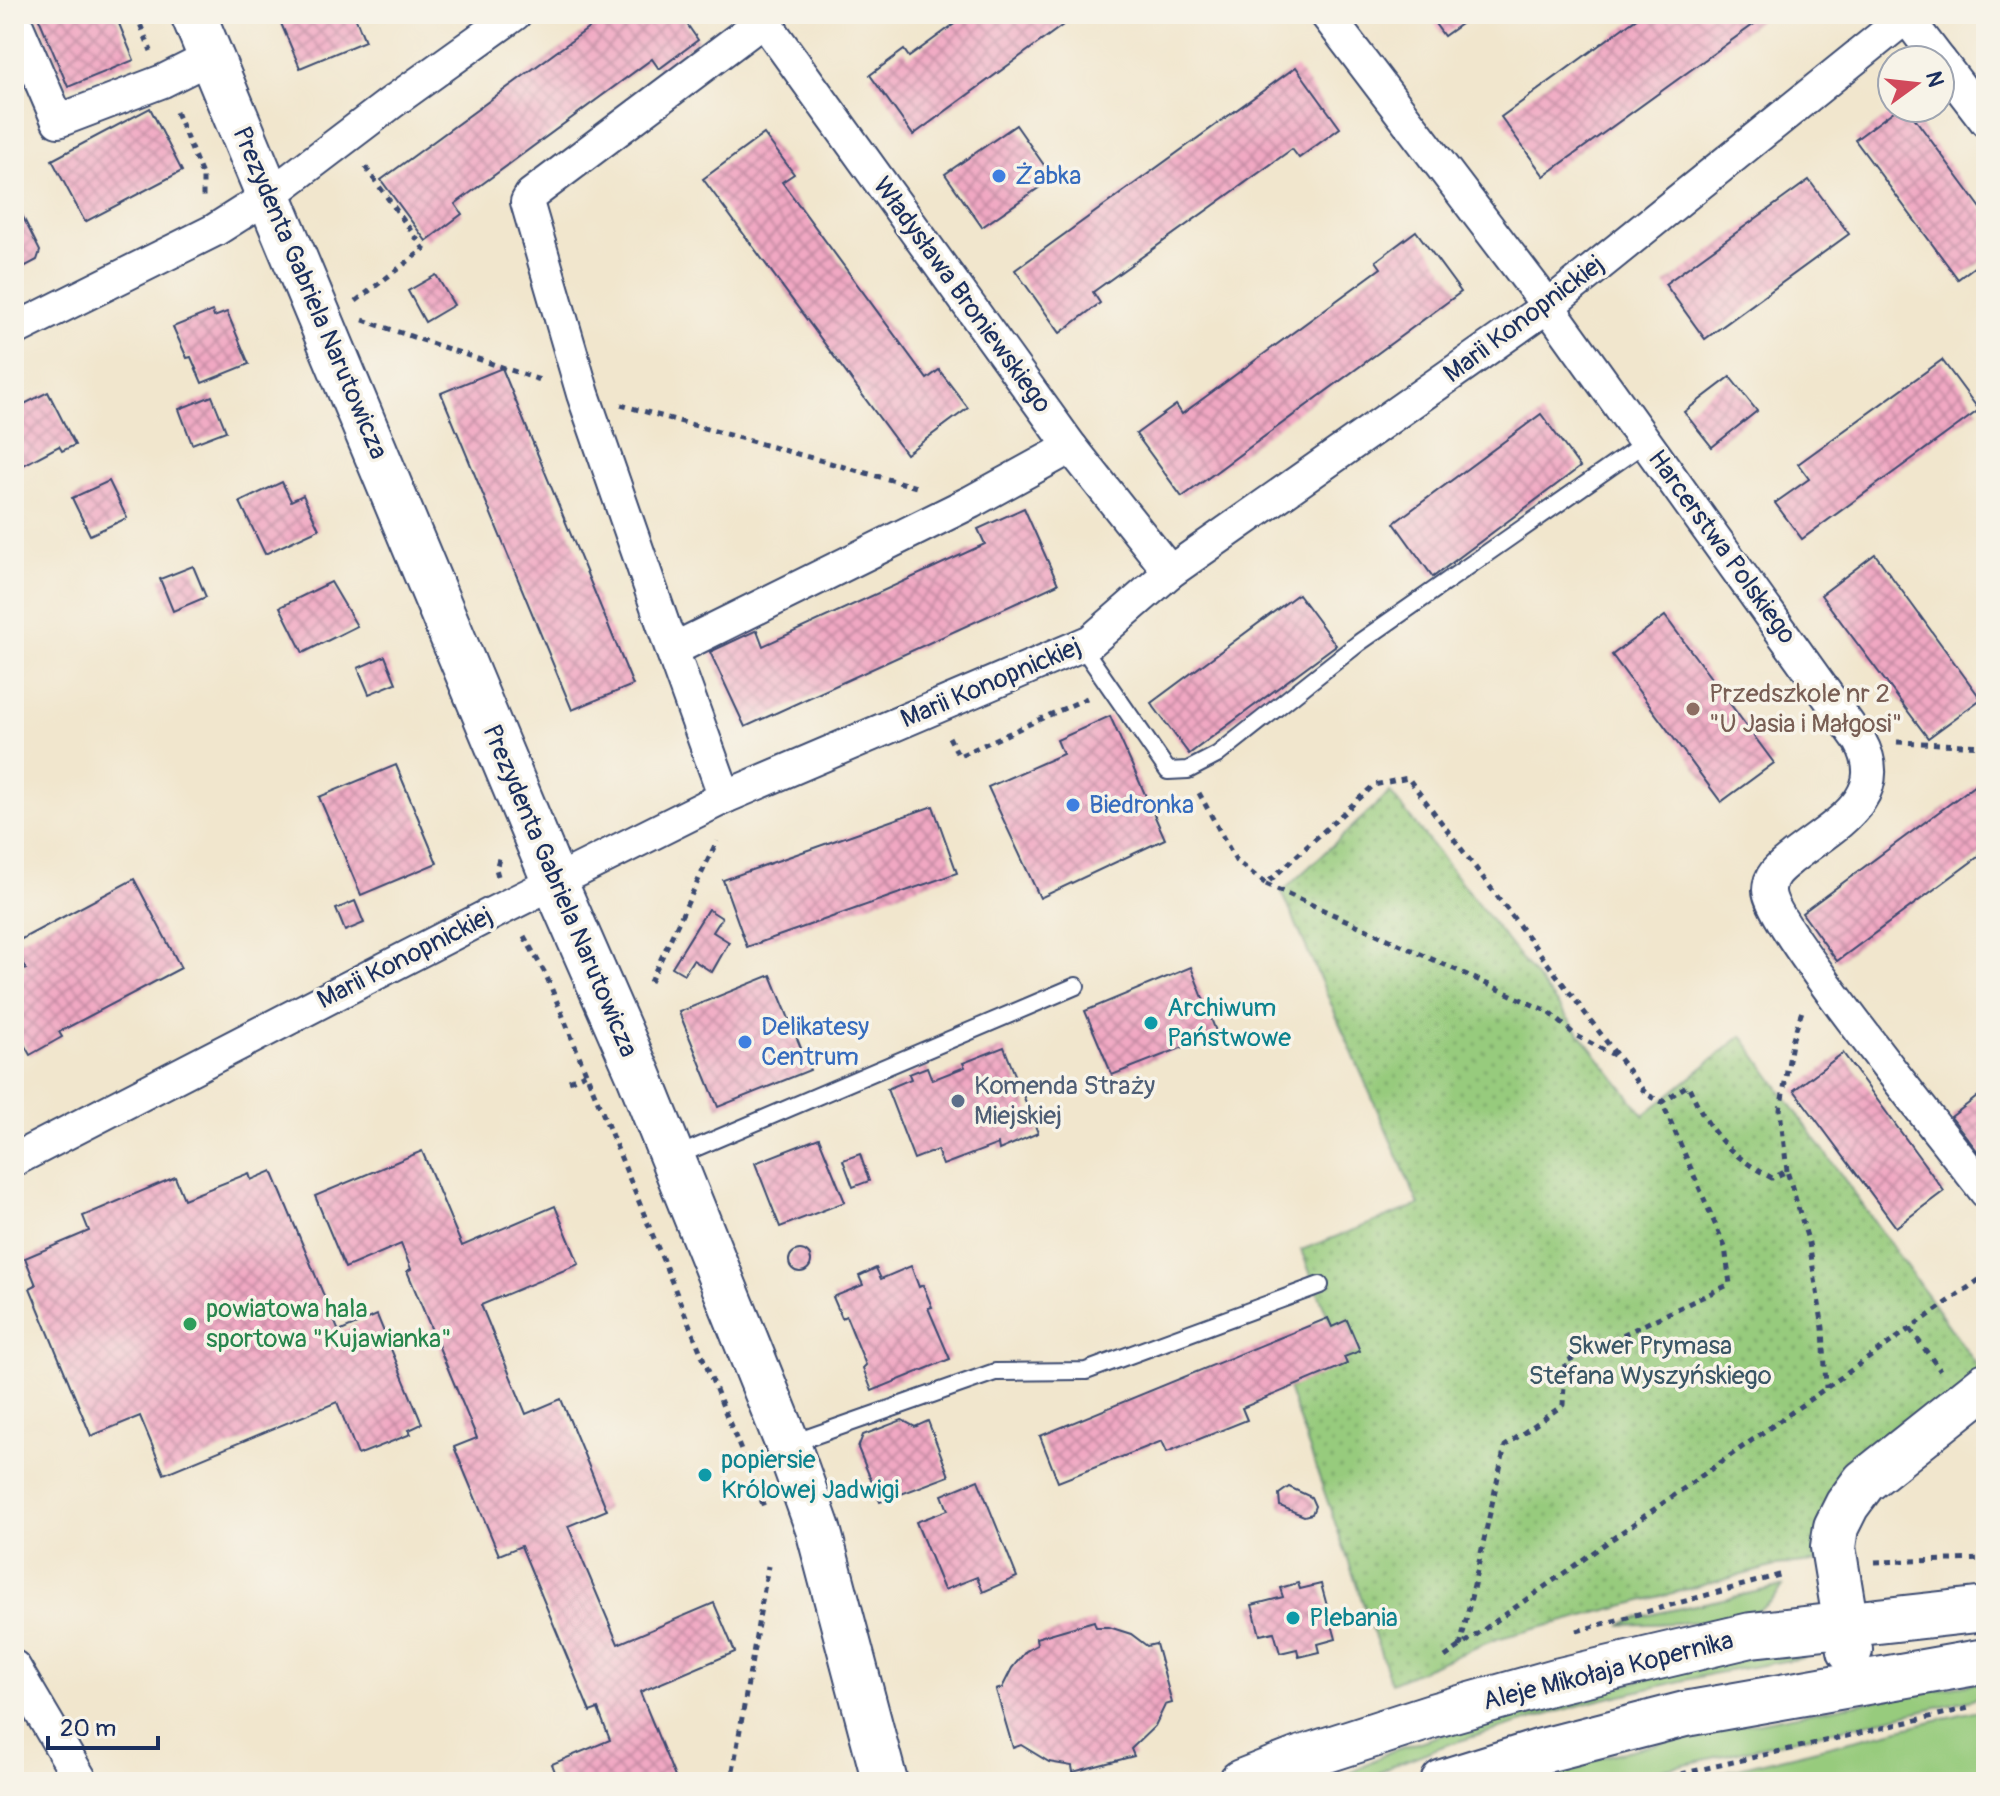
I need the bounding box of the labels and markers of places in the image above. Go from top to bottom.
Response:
place label: Żabka [1015,160,1081,192]
marker: Żabka [990,167,1008,185]
place label: Przedszkole nr 2 "U Jasia i Małgosi" [1709,678,1902,740]
marker: Przedszkole nr 2 "U Jasia i Małgosi" [1684,700,1702,718]
place label: Biedronka [1089,789,1194,821]
marker: Biedronka [1064,796,1082,814]
place label: Archiwum Państwowe [1167,992,1291,1054]
place label: Delikatesy Centrum [761,1011,869,1073]
marker: Archiwum Państwowe [1142,1014,1160,1032]
marker: Delikatesy Centrum [736,1033,754,1051]
place label: Komenda Straży Miejskiej [974,1070,1155,1132]
marker: Komenda Straży Miejskiej [949,1092,967,1110]
place label: powiatowa hala sportowa "Kujawianka" [206,1293,452,1355]
marker: powiatowa hala sportowa "Kujawianka" [181,1315,199,1333]
place label: popiersie Królowej Jadwigi [721,1444,899,1506]
marker: popiersie Królowej Jadwigi [696,1466,714,1484]
place label: Plebania [1309,1602,1398,1634]
marker: Plebania [1284,1609,1302,1627]

